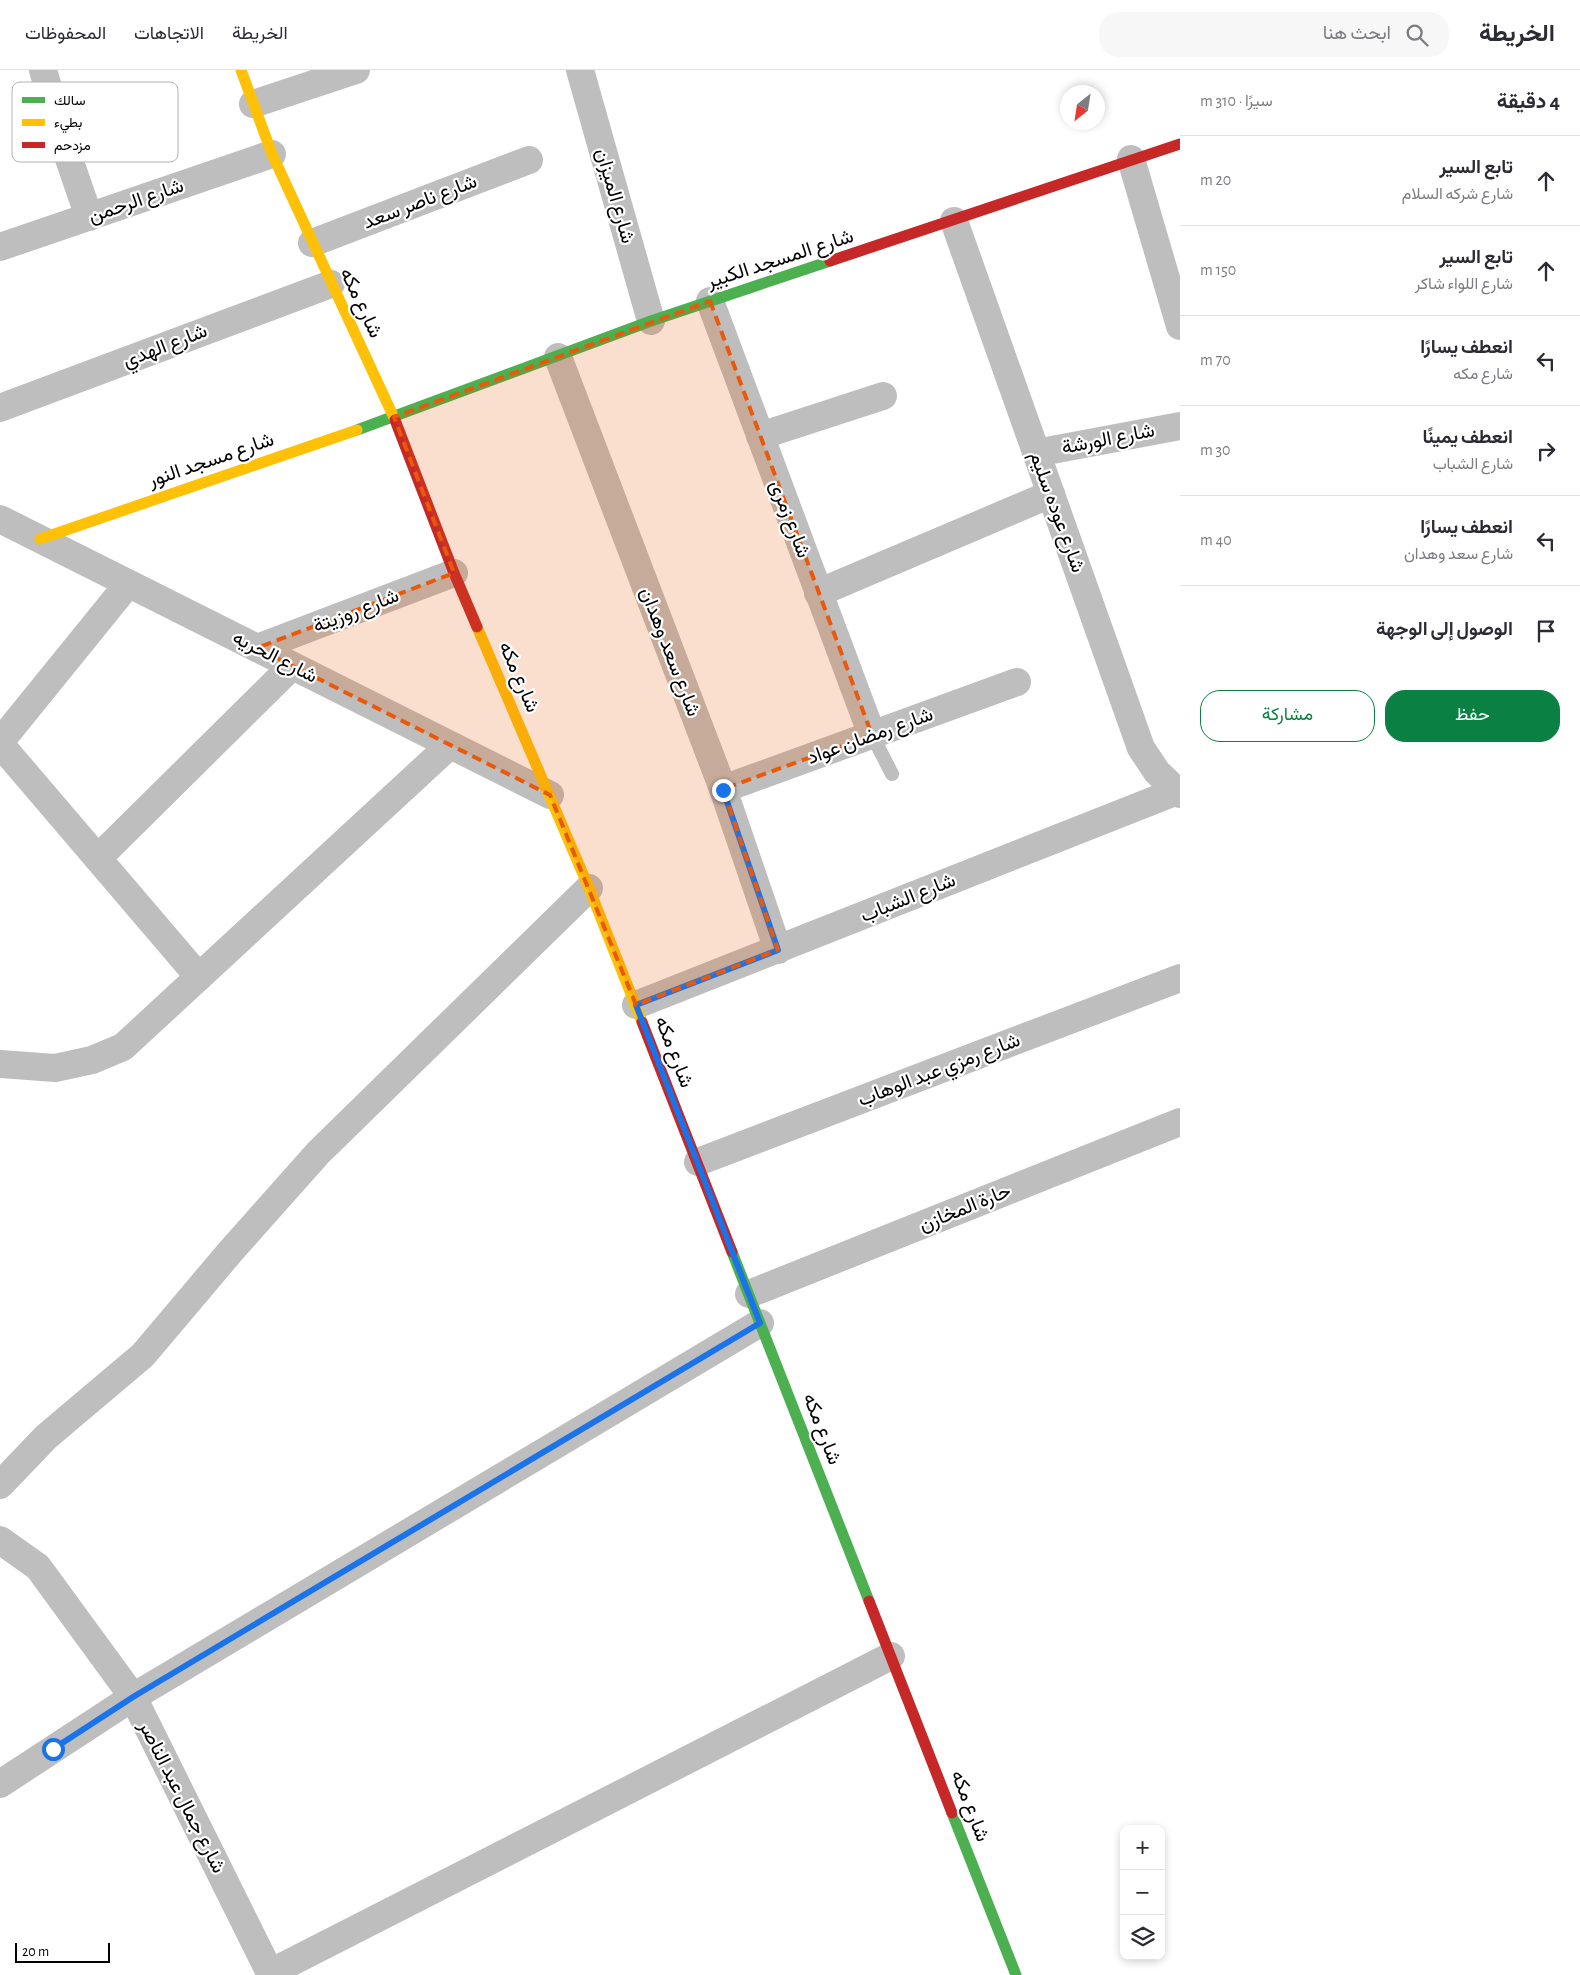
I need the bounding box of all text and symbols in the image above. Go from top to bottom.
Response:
search box [1099,12,1449,57]
icon: search [1403,21,1431,49]
text: الخريطة [1479,22,1555,46]
text: ابحث هنا [1323,24,1391,43]
text: المحفوظات [25,25,106,43]
text: الاتجاهات [134,25,204,43]
text: الخريطة [232,25,288,43]
legend [12,82,178,162]
north arrow [1060,85,1105,130]
text: 4 دقيقة [1497,91,1560,112]
text: سيرًا · 310 m [1200,93,1273,109]
text: سالك [54,94,85,108]
text: بطيء [54,116,82,134]
text: مزدحم [54,139,91,154]
street label: شارع الميزان [589,146,638,247]
text: تابع السير [1439,158,1513,177]
icon: ahead [1532,167,1560,195]
street label: شارع ناصر سعد [360,171,481,236]
text: 20 m [1200,172,1231,188]
street label: شارع الرحمن [86,175,187,229]
text: شارع شركه السلام [1402,186,1513,202]
street label: شارع المسجد الكبير [703,226,857,295]
text: تابع السير [1439,248,1513,267]
icon: ahead [1532,257,1560,285]
text: 150 m [1200,262,1236,278]
street label: شارع مكه [333,265,386,342]
text: شارع اللواء شاكر [1415,276,1513,292]
street label: شارع الهدي [120,321,212,377]
text: انعطف يسارًا [1420,338,1513,357]
icon: left [1532,347,1560,375]
text: 70 m [1200,352,1231,368]
text: شارع مكه [1453,366,1513,382]
street label: شارع الورشة [1060,420,1157,461]
text: انعطف يمينًا [1423,428,1513,447]
street label: شارع مسجد النور [145,429,277,494]
icon: right [1532,437,1560,465]
text: 30 m [1200,442,1231,458]
street label: شارع عوده سليم [1023,449,1088,576]
text: شارع الشباب [1433,456,1513,472]
street label: شارع زمرى [763,477,814,562]
text: انعطف يسارًا [1420,518,1513,537]
icon: left [1532,527,1560,555]
text: 40 m [1200,532,1232,548]
text: شارع سعد وهدان [1404,546,1513,562]
street label: شارع سعد وهدان [633,585,704,720]
street label: شارع روزيتة [310,586,403,639]
icon: arrive [1532,617,1560,645]
text: الوصول إلى الوجهة [1376,620,1513,639]
street label: شارع الحريه [228,627,320,689]
street label: شارع مكه [492,639,543,716]
button: مشاركة [1200,690,1375,742]
button: حفظ [1385,690,1560,742]
street label: شارع رمضان عواد [804,704,937,771]
route end [712,779,735,802]
street label: شارع الشباب [858,870,959,929]
street label: شارع مكه [648,1014,697,1092]
street label: شارع رمزي عبد الوهاب [855,1030,1025,1116]
street label: حارة المخازن [916,1181,1014,1237]
street label: شارع مكه [796,1391,845,1469]
street label: شارع جمال عبد الناصر [132,1717,229,1878]
route start [42,1738,65,1761]
street label: شارع مكه [944,1768,993,1846]
map controls [1120,1825,1165,1960]
button: + [1120,1825,1165,1870]
button: − [1120,1870,1165,1915]
button: layers [1120,1915,1165,1960]
scale bar [15,1940,110,1963]
text: 20 m [22,1945,49,1959]

